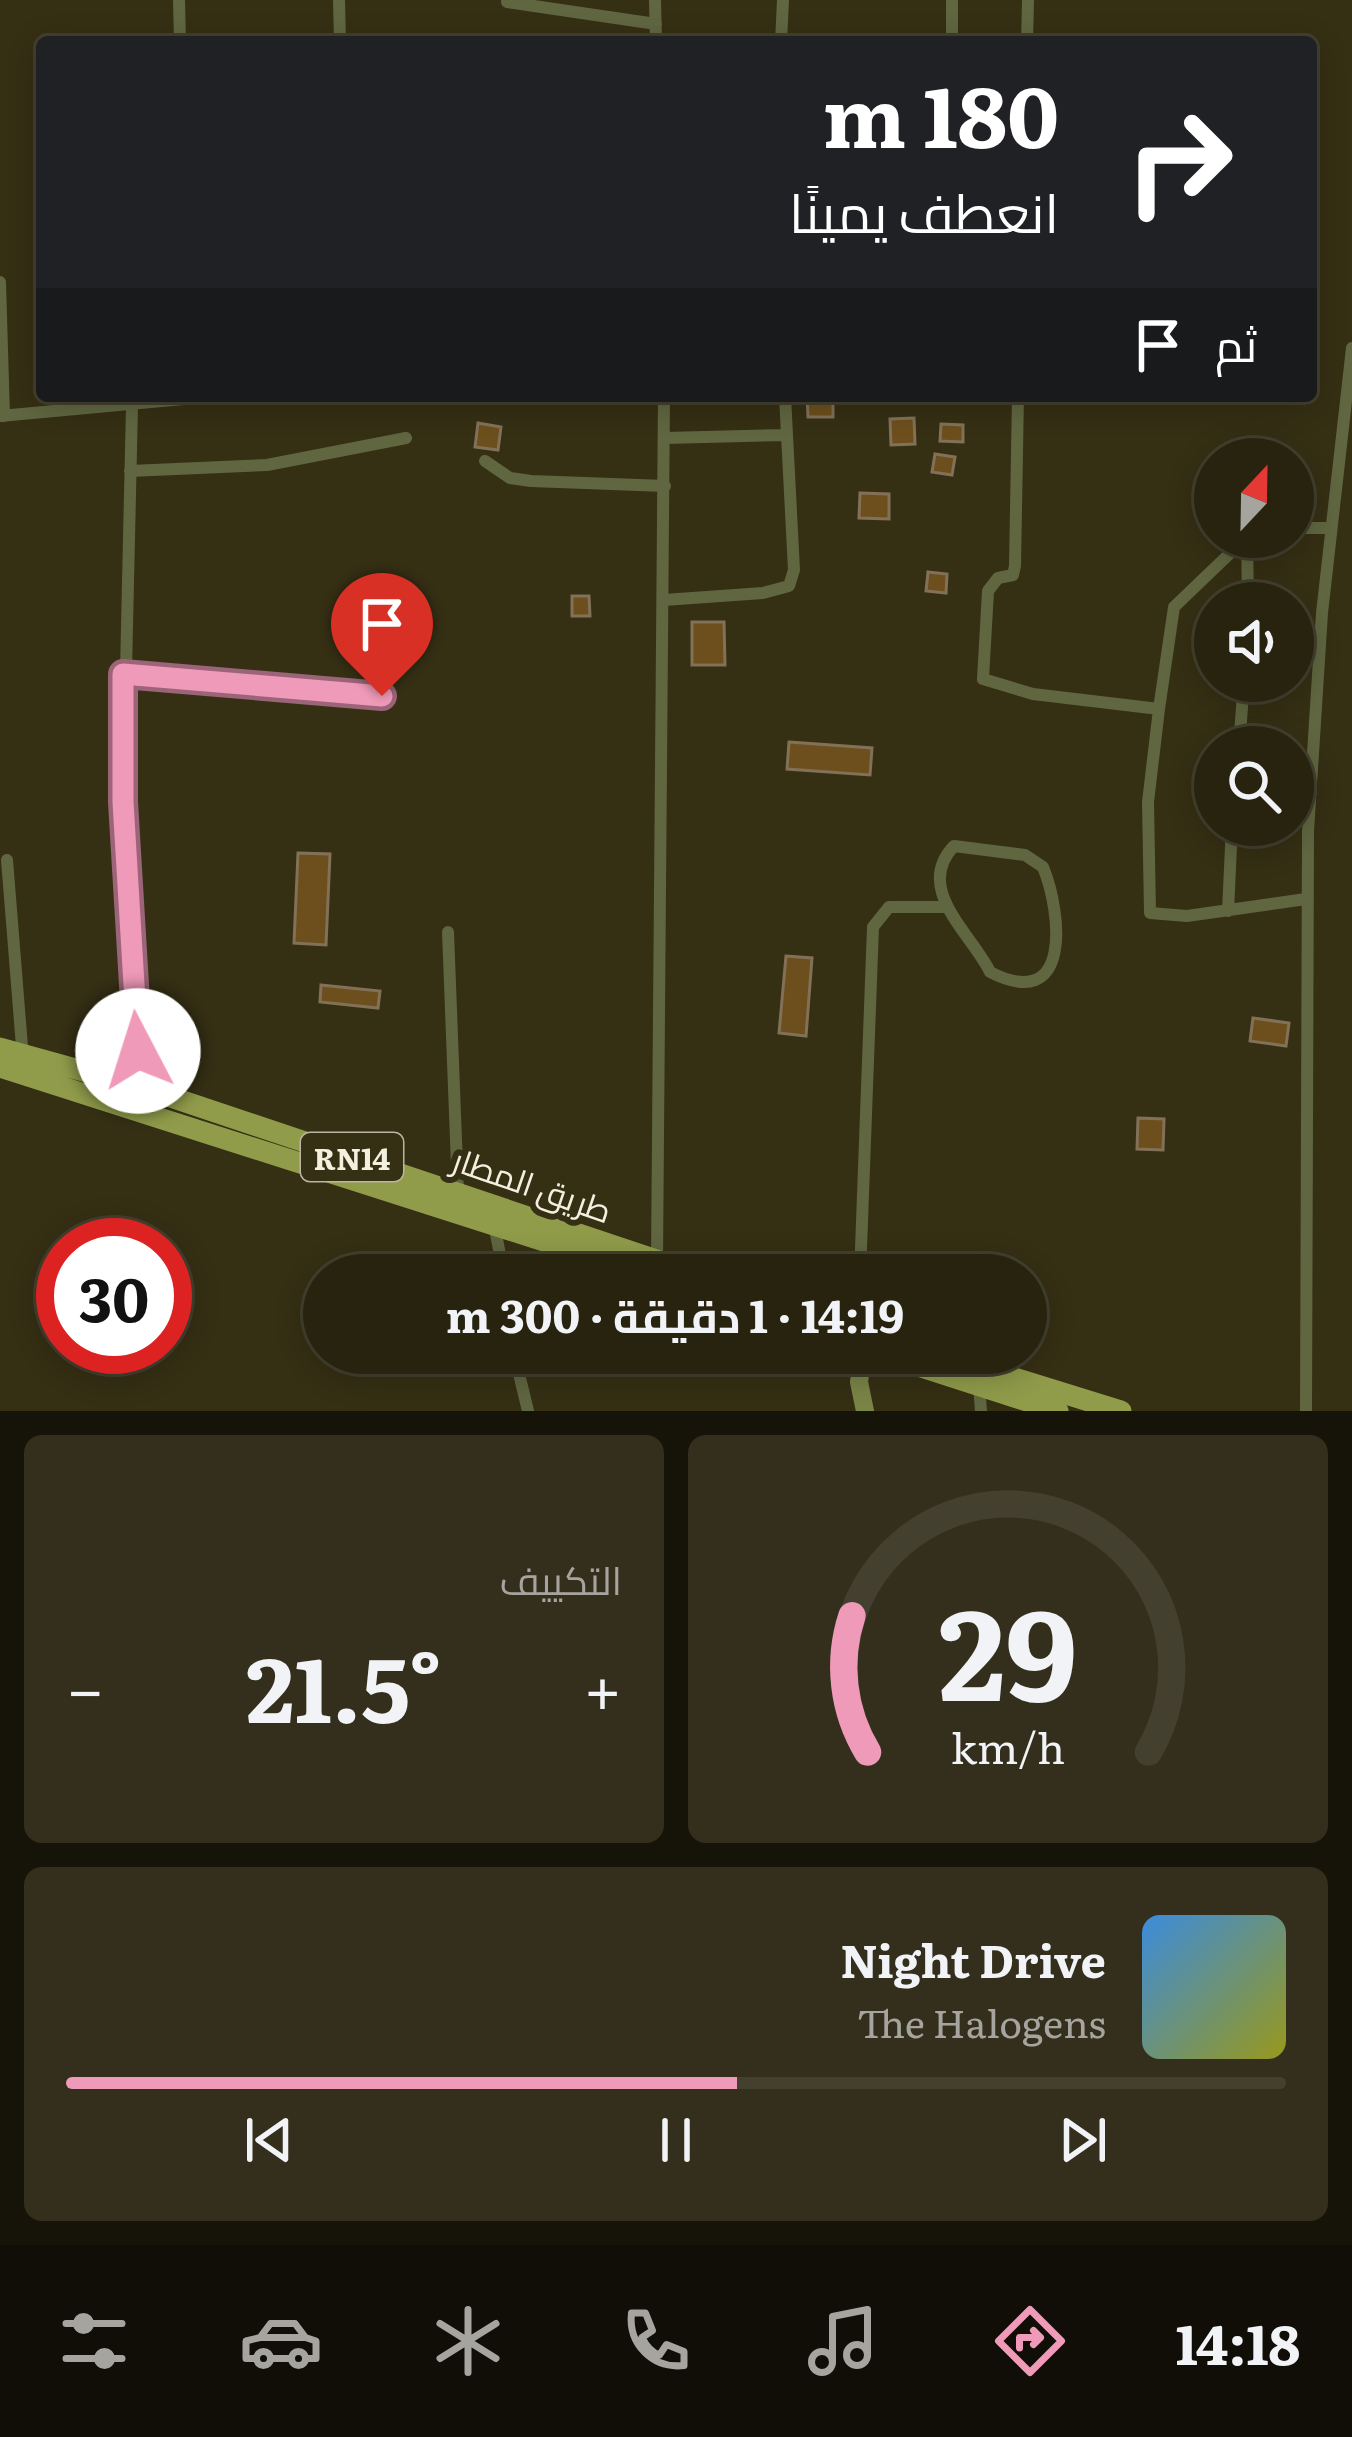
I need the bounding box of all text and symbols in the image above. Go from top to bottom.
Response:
text: 180 m [822,49,1059,174]
icon: right [1101,84,1257,240]
text: انعطف يمينًا [789,169,1059,250]
text: ثم [1215,309,1257,376]
icon: arrive [1125,312,1191,378]
north arrow [1194,438,1314,558]
map controls [1194,438,1314,846]
pin [331,573,433,696]
button: sound [1194,582,1314,702]
icon: arrive [349,591,415,657]
button: search [1194,726,1314,846]
position arrow [75,988,201,1114]
street label: طريق المطار [445,1132,619,1233]
road number: RN14 [301,1133,403,1181]
speed limit sign: 30 [36,1218,192,1374]
text: 14:19 · 1 دقيقة · 300 m [446,1280,904,1347]
text: التكييف [500,1549,622,1607]
text: 29 [939,1554,1077,1739]
text: 21.5° [246,1617,442,1751]
text: − [66,1636,104,1734]
text: + [584,1636,622,1734]
text: km/h [951,1714,1065,1777]
text: Night Drive [840,1925,1106,1992]
text: The Halogens [857,1992,1106,2050]
icon: previous [236,2107,302,2173]
icon: pause [643,2107,709,2173]
icon: next [1050,2107,1116,2173]
icon: filters [52,2299,136,2383]
icon: car [239,2299,323,2383]
icon: climate [426,2299,510,2383]
icon: phone [614,2299,698,2383]
icon: music [801,2299,885,2383]
icon: directions [988,2299,1072,2383]
text: 14:18 [1176,2301,1300,2382]

